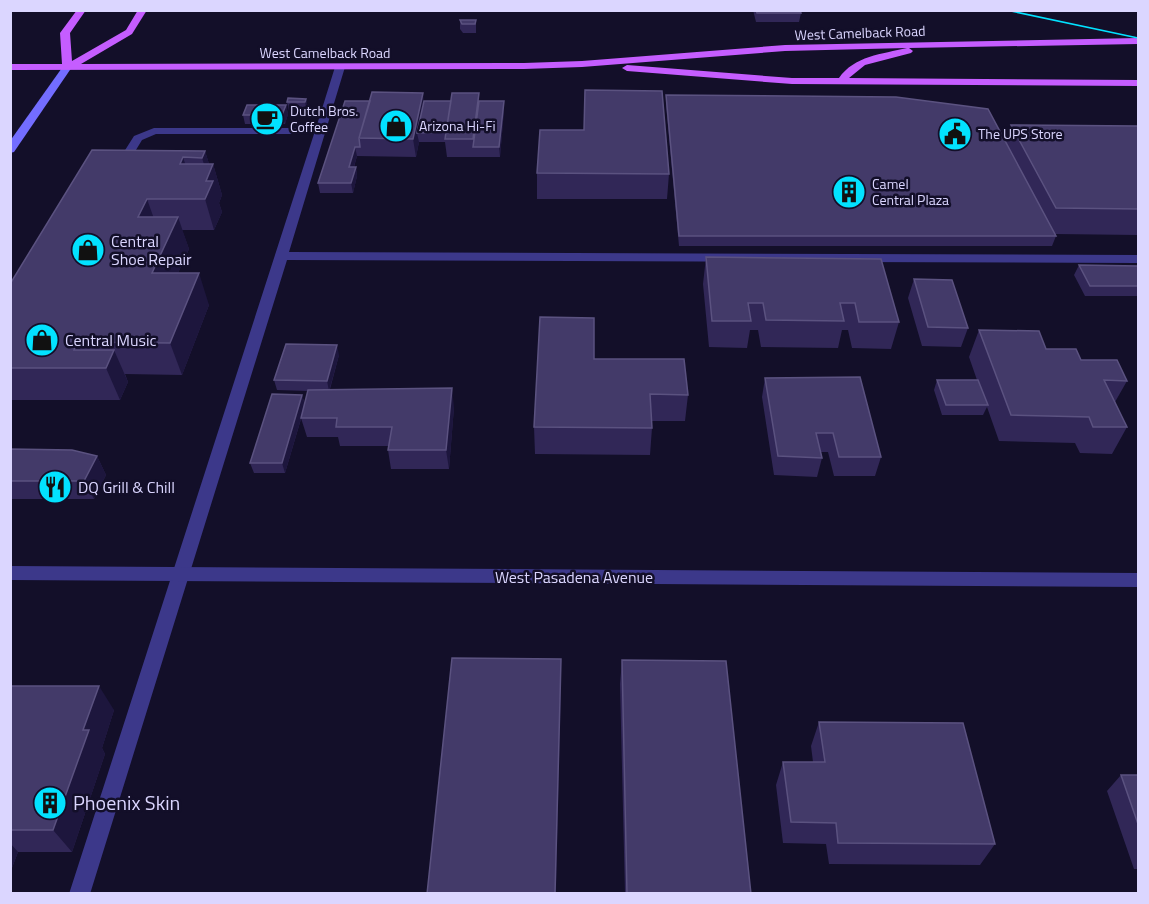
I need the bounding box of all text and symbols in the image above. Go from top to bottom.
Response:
street label: West Camelback Road [794,20,926,45]
street label: West Camelback Road [260,42,390,63]
place label: Dutch Bros. Coffee [290,100,358,137]
cafe icon: Dutch Bros. Coffee [249,101,285,137]
shop icon: Arizona Hi-Fi [378,108,414,144]
place label: Arizona Hi-Fi [419,115,496,136]
public building icon: The UPS Store [937,116,973,152]
place label: The UPS Store [978,123,1063,144]
place label: Camel Central Plaza [872,173,949,210]
building icon: Camel Central Plaza [831,174,867,210]
place label: Central Shoe Repair [111,229,192,271]
shop icon: Central Shoe Repair [70,232,106,268]
shop icon: Central Music [24,322,60,358]
place label: Central Music [65,328,156,352]
restaurant icon: DQ Grill & Chill [37,469,73,505]
place label: DQ Grill & Chill [78,475,175,499]
street label: West Pasadena Avenue [495,565,653,589]
building icon: Phoenix Skin [32,785,68,821]
place label: Phoenix Skin [73,787,180,818]

